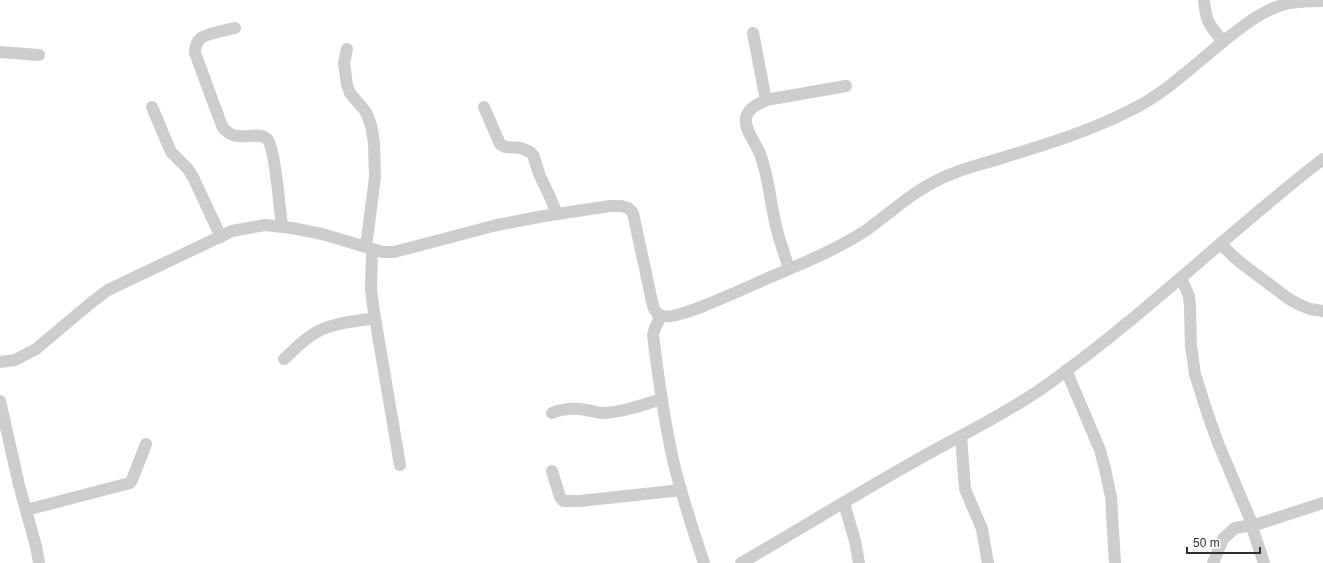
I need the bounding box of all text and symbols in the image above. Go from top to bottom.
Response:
scale bar [1187,529,1260,555]
text: 50 m [1193,536,1220,550]

